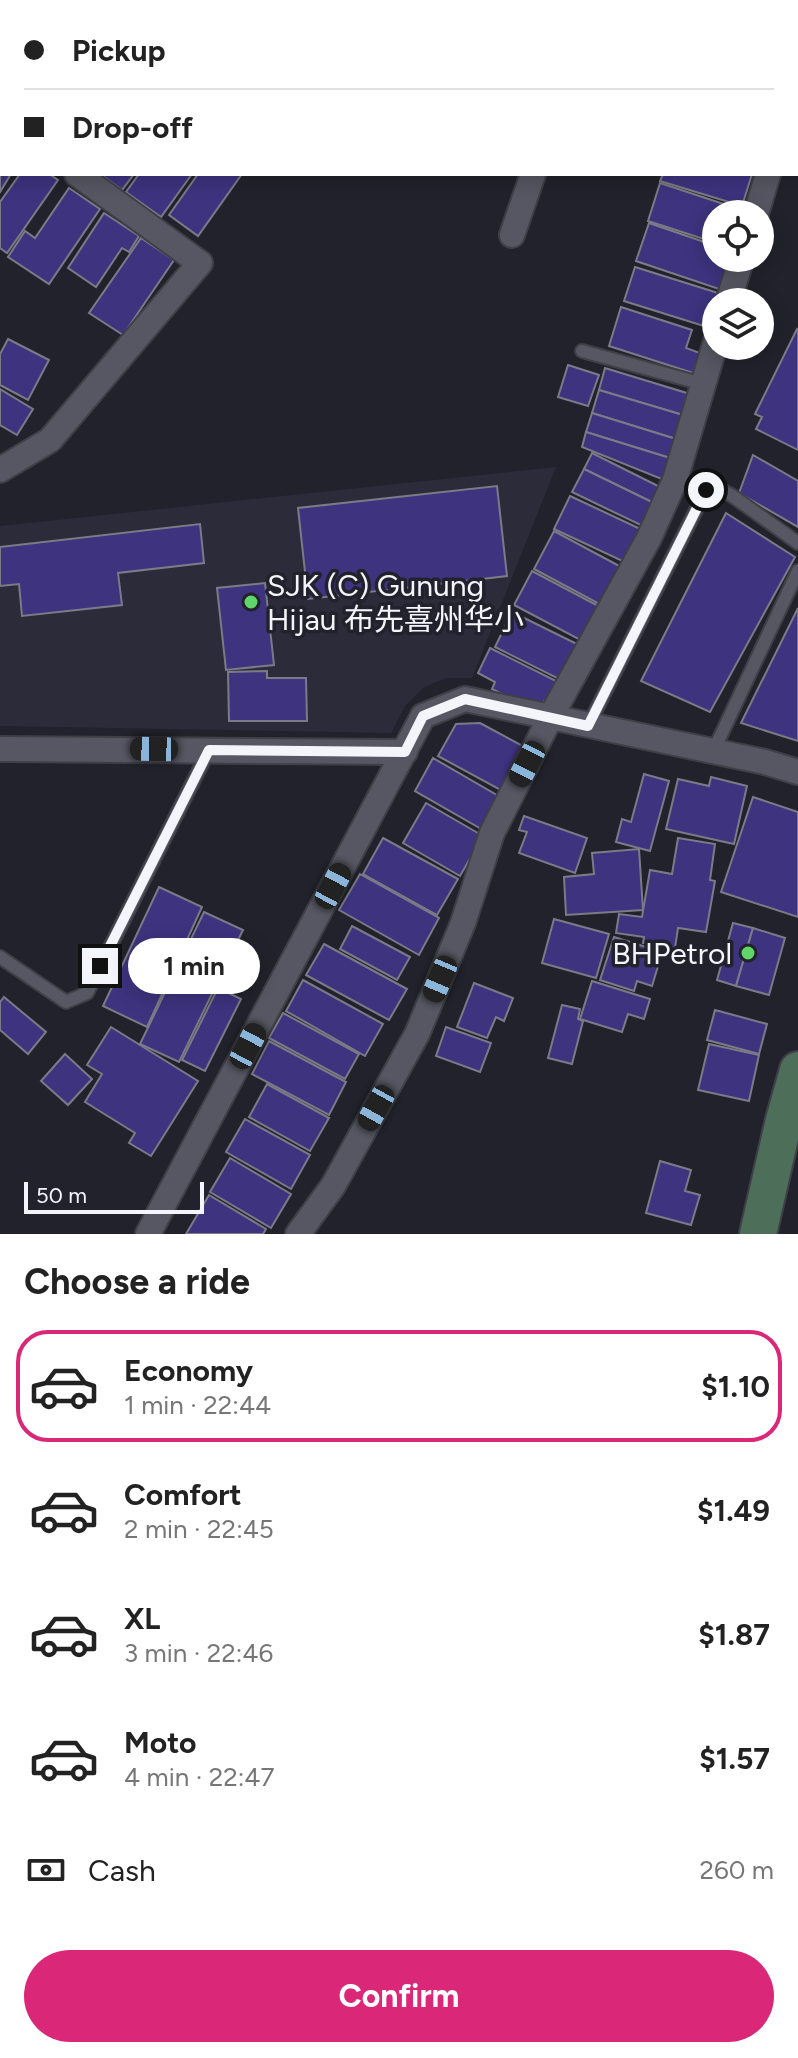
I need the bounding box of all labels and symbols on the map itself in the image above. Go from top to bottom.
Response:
route start [688,472,724,508]
place label: SJK (C) Gunung Hijau 布先喜州华小 [267,567,524,638]
marker: SJK (C) Gunung Hijau 布先喜州华小 [242,593,260,611]
car [130,737,178,761]
car [505,737,549,791]
car [311,859,355,913]
place label: BHPetrol [612,935,732,972]
callout: 1 min [128,938,260,994]
marker: BHPetrol [739,944,757,962]
route end [82,948,118,984]
car [420,952,460,1006]
car [226,1019,270,1073]
car [354,1081,398,1135]
scale bar [24,1178,204,1214]

